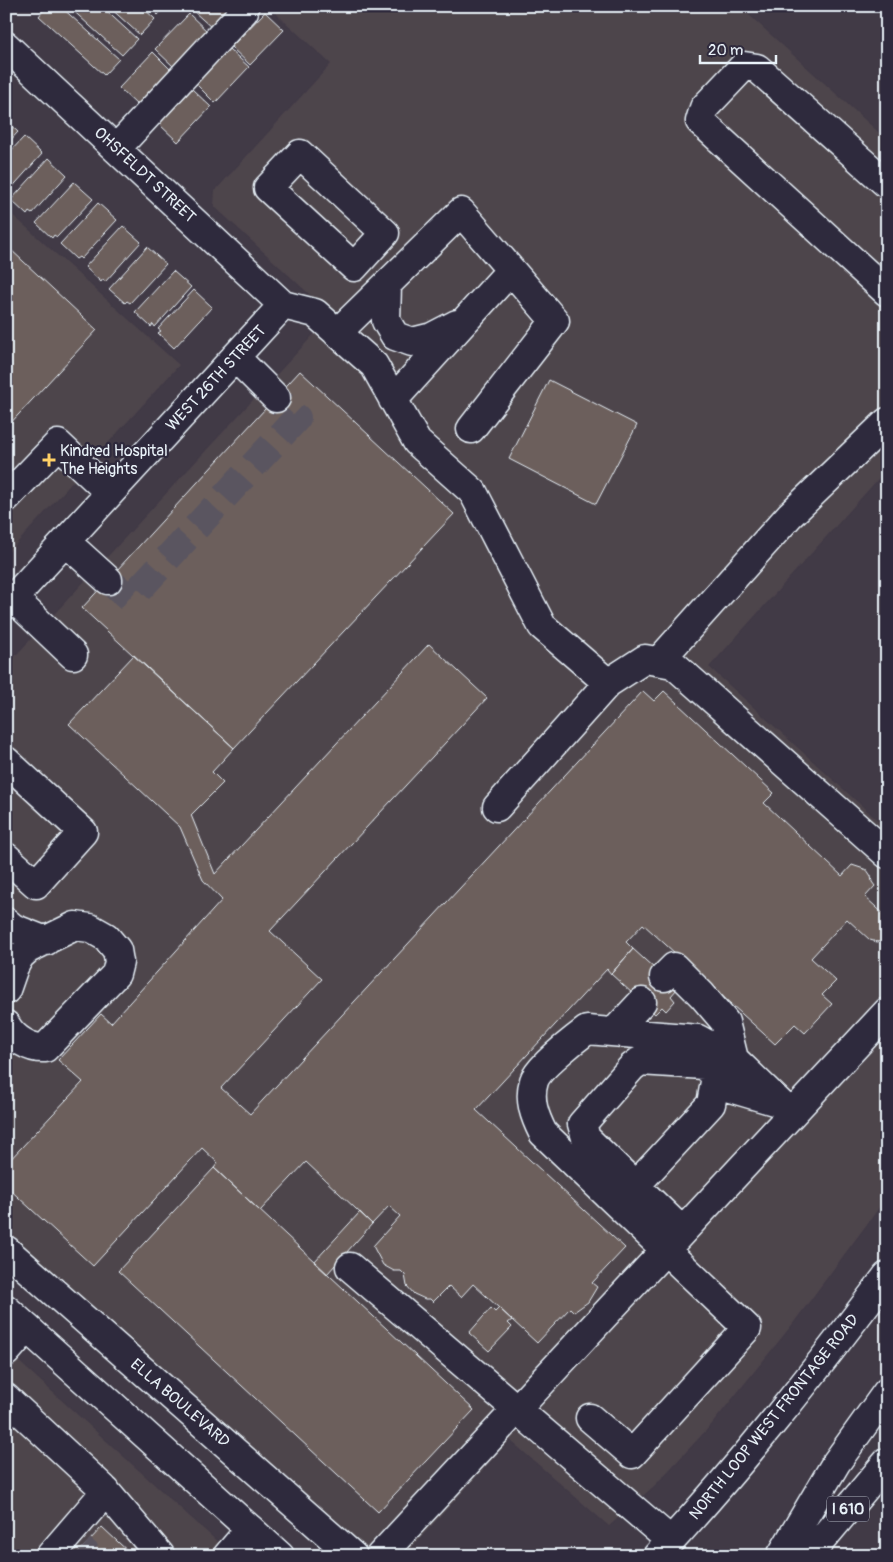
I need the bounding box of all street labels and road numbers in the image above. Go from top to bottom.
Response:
street label: OHSFELDT STREET [90,123,200,227]
street label: WEST 26TH STREET [162,321,270,435]
street label: NORTH LOOP WEST FRONTAGE ROAD [685,1310,863,1524]
street label: ELLA BOULEVARD [126,1354,234,1452]
road number: I 610 [827,1496,869,1522]

